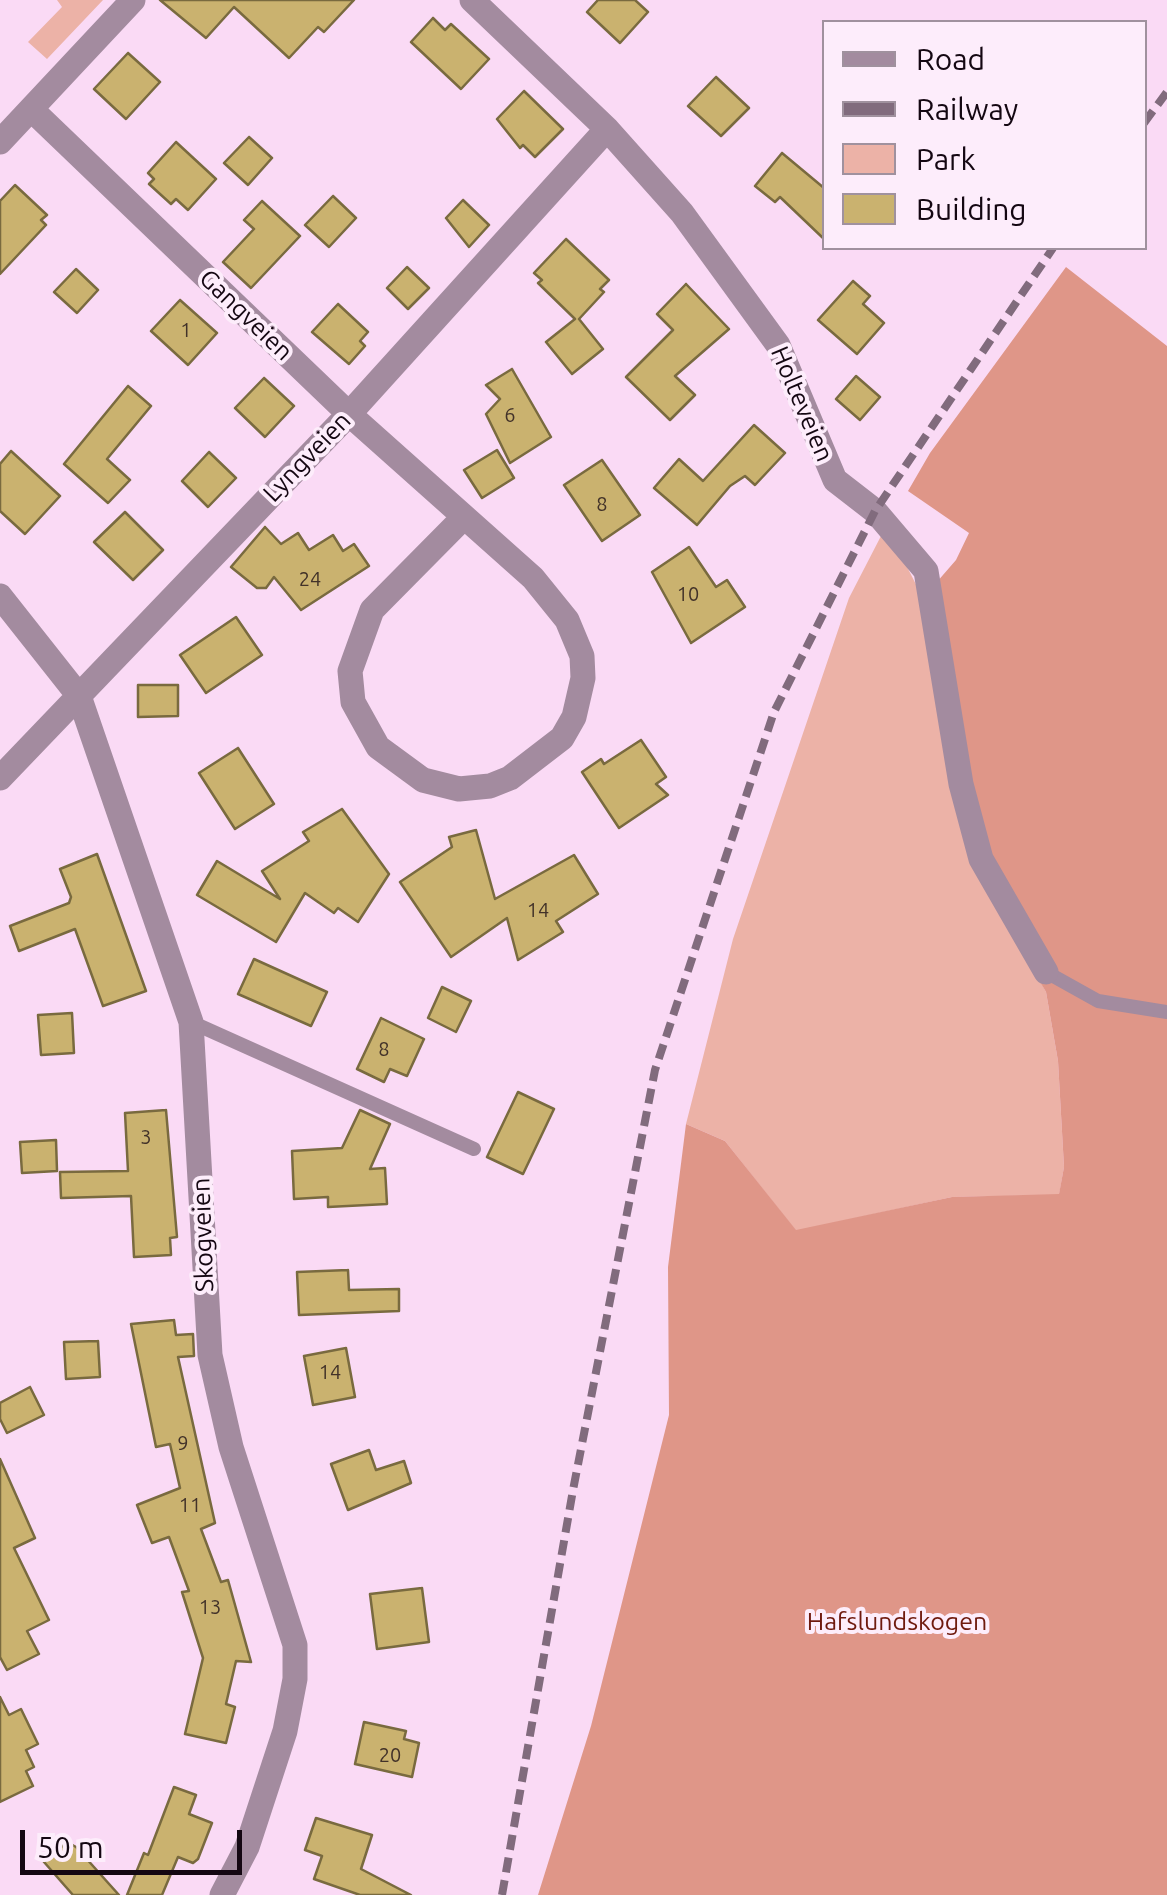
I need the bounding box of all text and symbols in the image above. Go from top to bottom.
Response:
legend [822,20,1147,250]
text: Road [916,42,985,76]
text: Railway [916,92,1018,126]
text: Park [916,142,976,176]
text: Building [916,192,1027,226]
street label: Gangveien [193,263,299,367]
house number: 1 [180,318,192,342]
street label: Holteveien [764,342,840,466]
house number: 6 [504,403,516,427]
street label: Lyngveien [257,406,357,508]
house number: 8 [596,492,608,516]
house number: 24 [299,567,321,591]
house number: 10 [677,582,699,606]
house number: 14 [527,898,549,922]
house number: 8 [378,1037,390,1061]
house number: 3 [140,1125,152,1149]
street label: Skogveien [186,1177,220,1293]
house number: 14 [319,1360,341,1384]
house number: 9 [177,1431,189,1455]
house number: 11 [179,1493,201,1517]
house number: 13 [199,1595,221,1619]
park label: Hafslundskogen [807,1607,987,1637]
house number: 20 [379,1743,401,1767]
scale bar [25,1810,248,1872]
text: 50 m [37,1830,104,1864]

